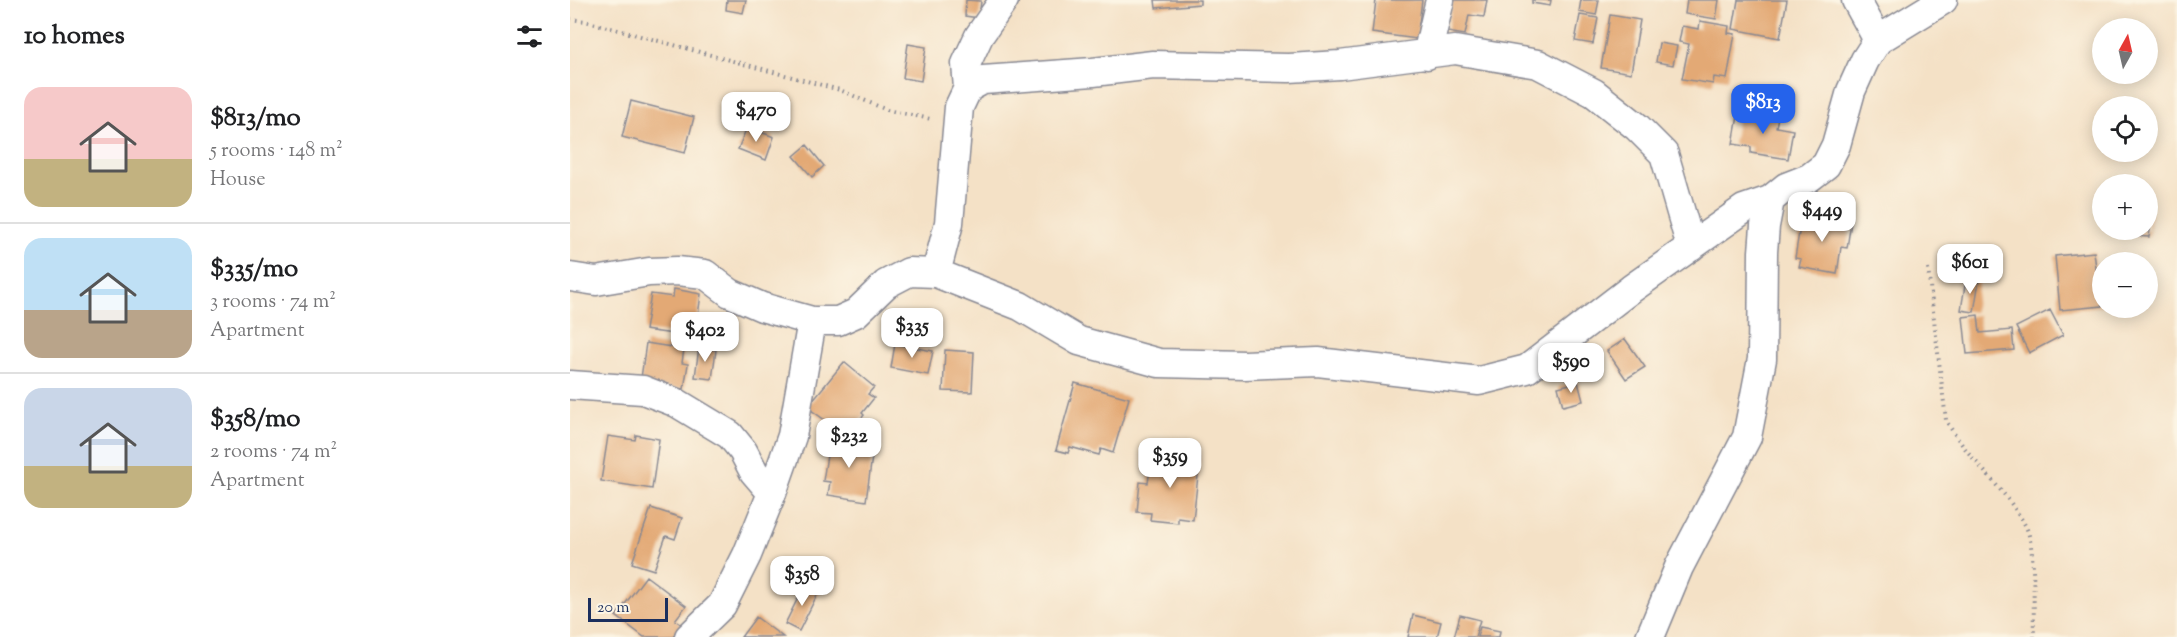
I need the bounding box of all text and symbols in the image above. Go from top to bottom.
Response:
text: 10 homes [24,18,125,55]
north arrow [2092,18,2158,84]
map controls [2092,18,2158,318]
icon: filters [513,20,546,53]
pin: $813 [1727,84,1799,135]
text: $813 [1745,89,1781,118]
pin: $470 [720,92,792,143]
button: locate [2092,96,2158,162]
text: $470 [736,97,776,126]
text: $813/mo [210,100,301,137]
icon: home [72,111,144,183]
text: 5 rooms · 148 m² [210,137,343,166]
text: House [210,166,265,195]
button: + [2092,174,2158,240]
pin: $449 [1786,192,1858,243]
text: $449 [1802,197,1842,226]
pin: $601 [1934,244,2006,295]
text: $601 [1951,249,1989,278]
text: $335/mo [210,251,298,288]
button: − [2092,252,2158,318]
icon: home [72,262,144,334]
text: 3 rooms · 74 m² [210,288,336,317]
pin: $335 [876,308,948,359]
pin: $402 [669,312,741,363]
text: $335 [895,313,929,342]
text: Apartment [210,317,305,346]
text: $402 [685,317,725,346]
pin: $590 [1535,343,1607,394]
text: $590 [1552,348,1590,377]
text: $358/mo [210,401,300,438]
icon: home [72,412,144,484]
pin: $232 [813,418,885,469]
text: $232 [830,423,868,452]
text: 2 rooms · 74 m² [210,438,337,467]
pin: $359 [1134,438,1206,489]
text: $359 [1152,443,1188,472]
text: Apartment [210,467,305,496]
pin: $358 [766,556,838,607]
text: $358 [784,561,820,590]
scale bar [588,595,668,622]
text: 20 m [597,597,630,620]

